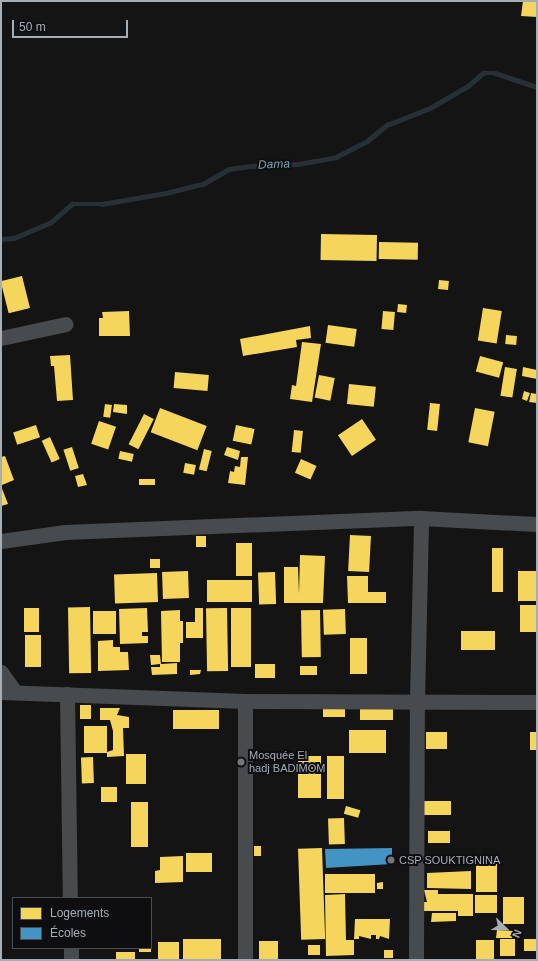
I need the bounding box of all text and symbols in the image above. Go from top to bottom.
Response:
scale bar [14,12,130,38]
text: 50 m [19,20,46,34]
water label: Dama [258,157,290,173]
place label: Mosquée El hadj BADIMOM [249,749,325,775]
marker: Mosquée El hadj BADIMOM [236,757,246,767]
place label: CSP SOUKTIGNINA [399,853,500,867]
marker: CSP SOUKTIGNINA [386,855,396,865]
legend [12,897,152,949]
text: Logements [50,906,109,920]
north arrow [486,909,526,949]
text: Écoles [50,926,86,940]
text: N [510,928,524,940]

